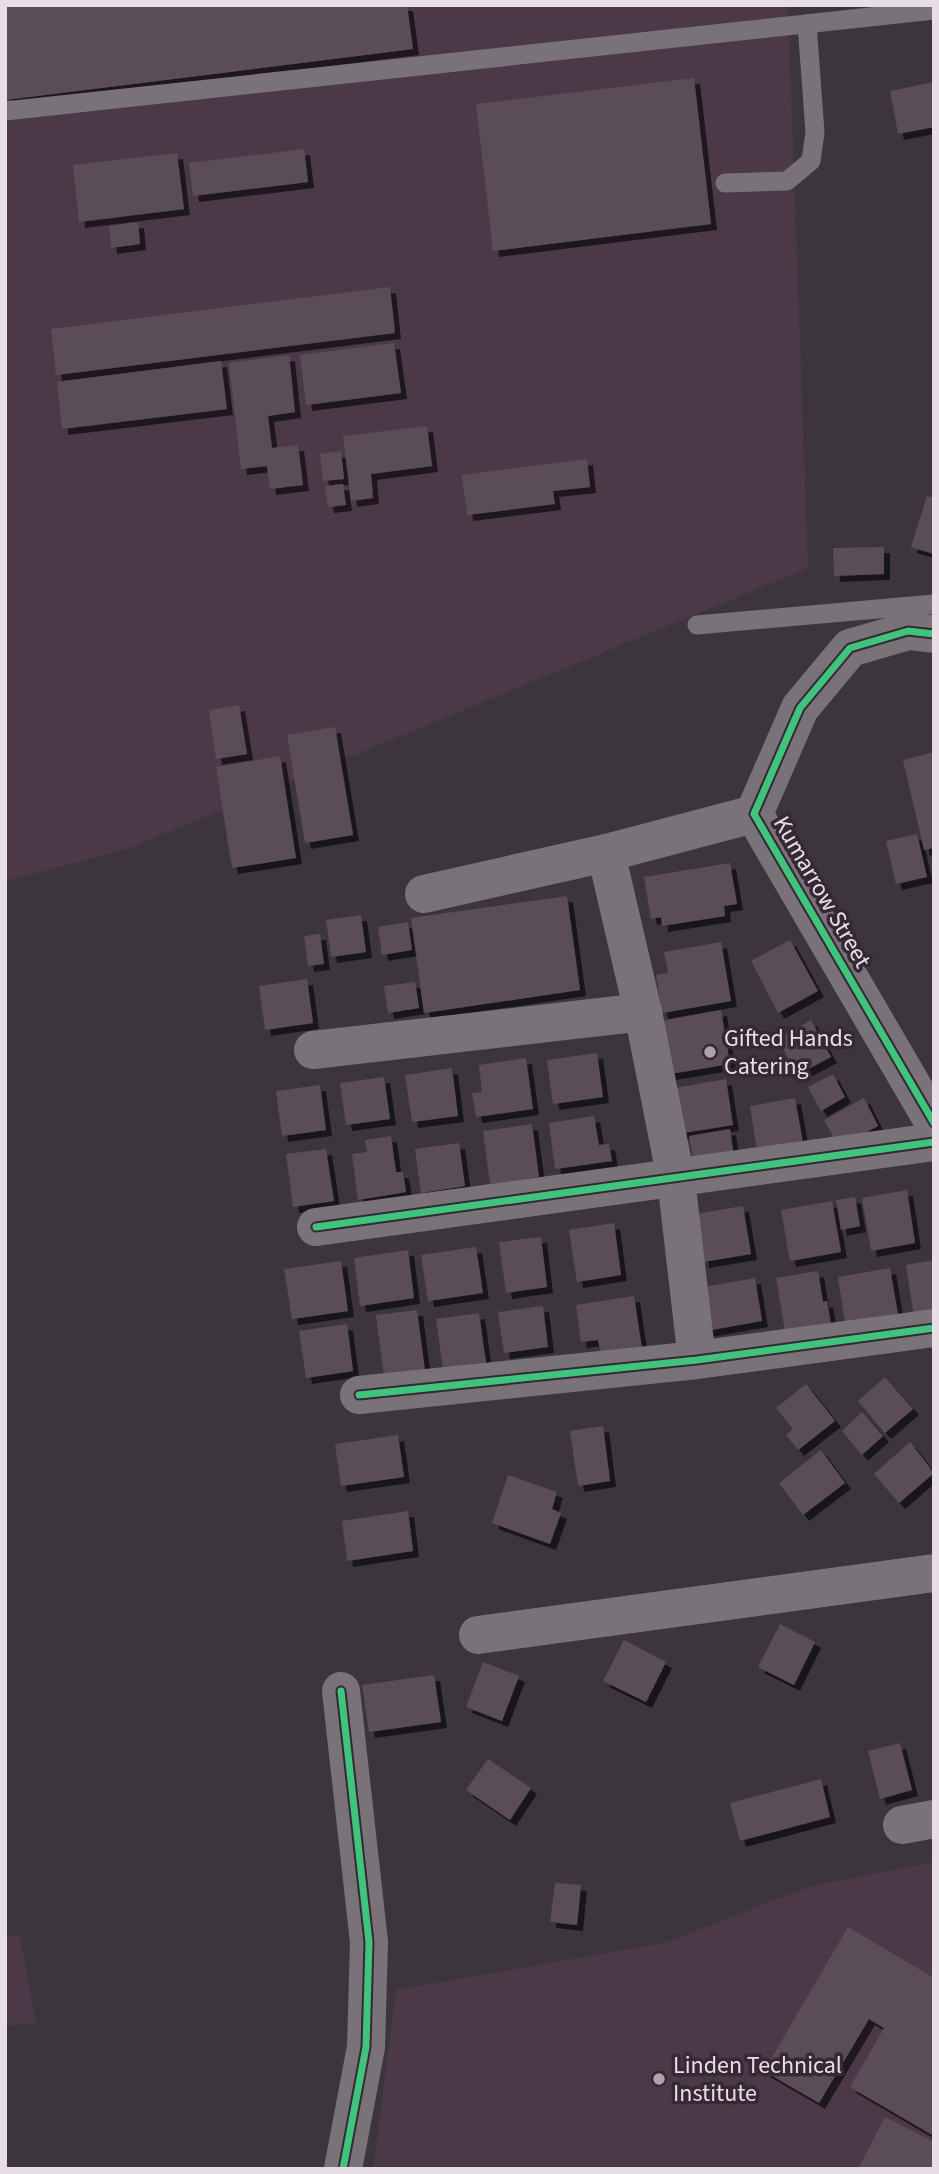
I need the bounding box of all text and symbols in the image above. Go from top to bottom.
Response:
street label: Kumarrow Street [764,810,880,974]
place label: Gifted Hands Catering [724,1021,853,1084]
marker: Gifted Hands Catering [702,1044,718,1060]
place label: Linden Technical Institute [673,2048,842,2111]
marker: Linden Technical Institute [651,2071,667,2087]

